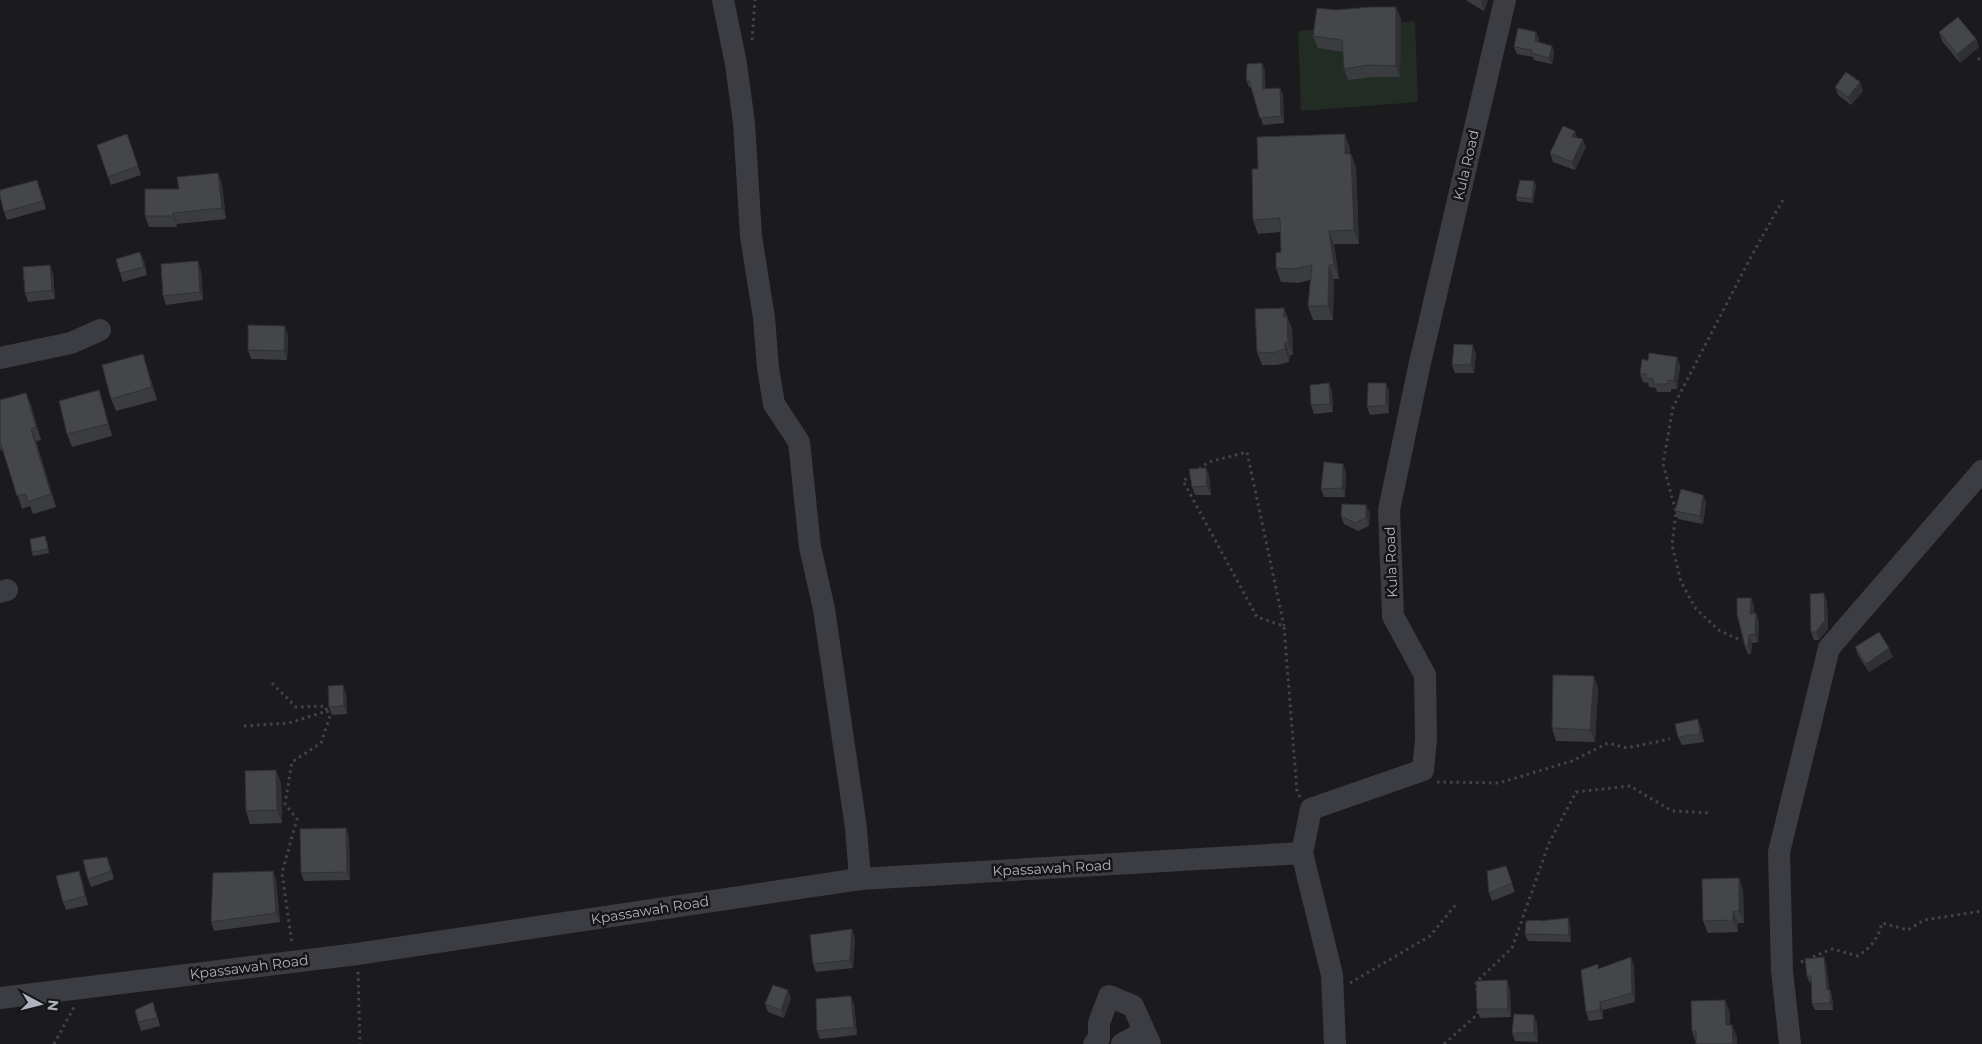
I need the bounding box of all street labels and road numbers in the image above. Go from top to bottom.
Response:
street label: Kula Road [1449,128,1483,202]
street label: Kula Road [1381,526,1401,598]
street label: Kpassawah Road [992,856,1112,880]
street label: Kpassawah Road [590,892,710,928]
street label: Kpassawah Road [189,951,309,983]

